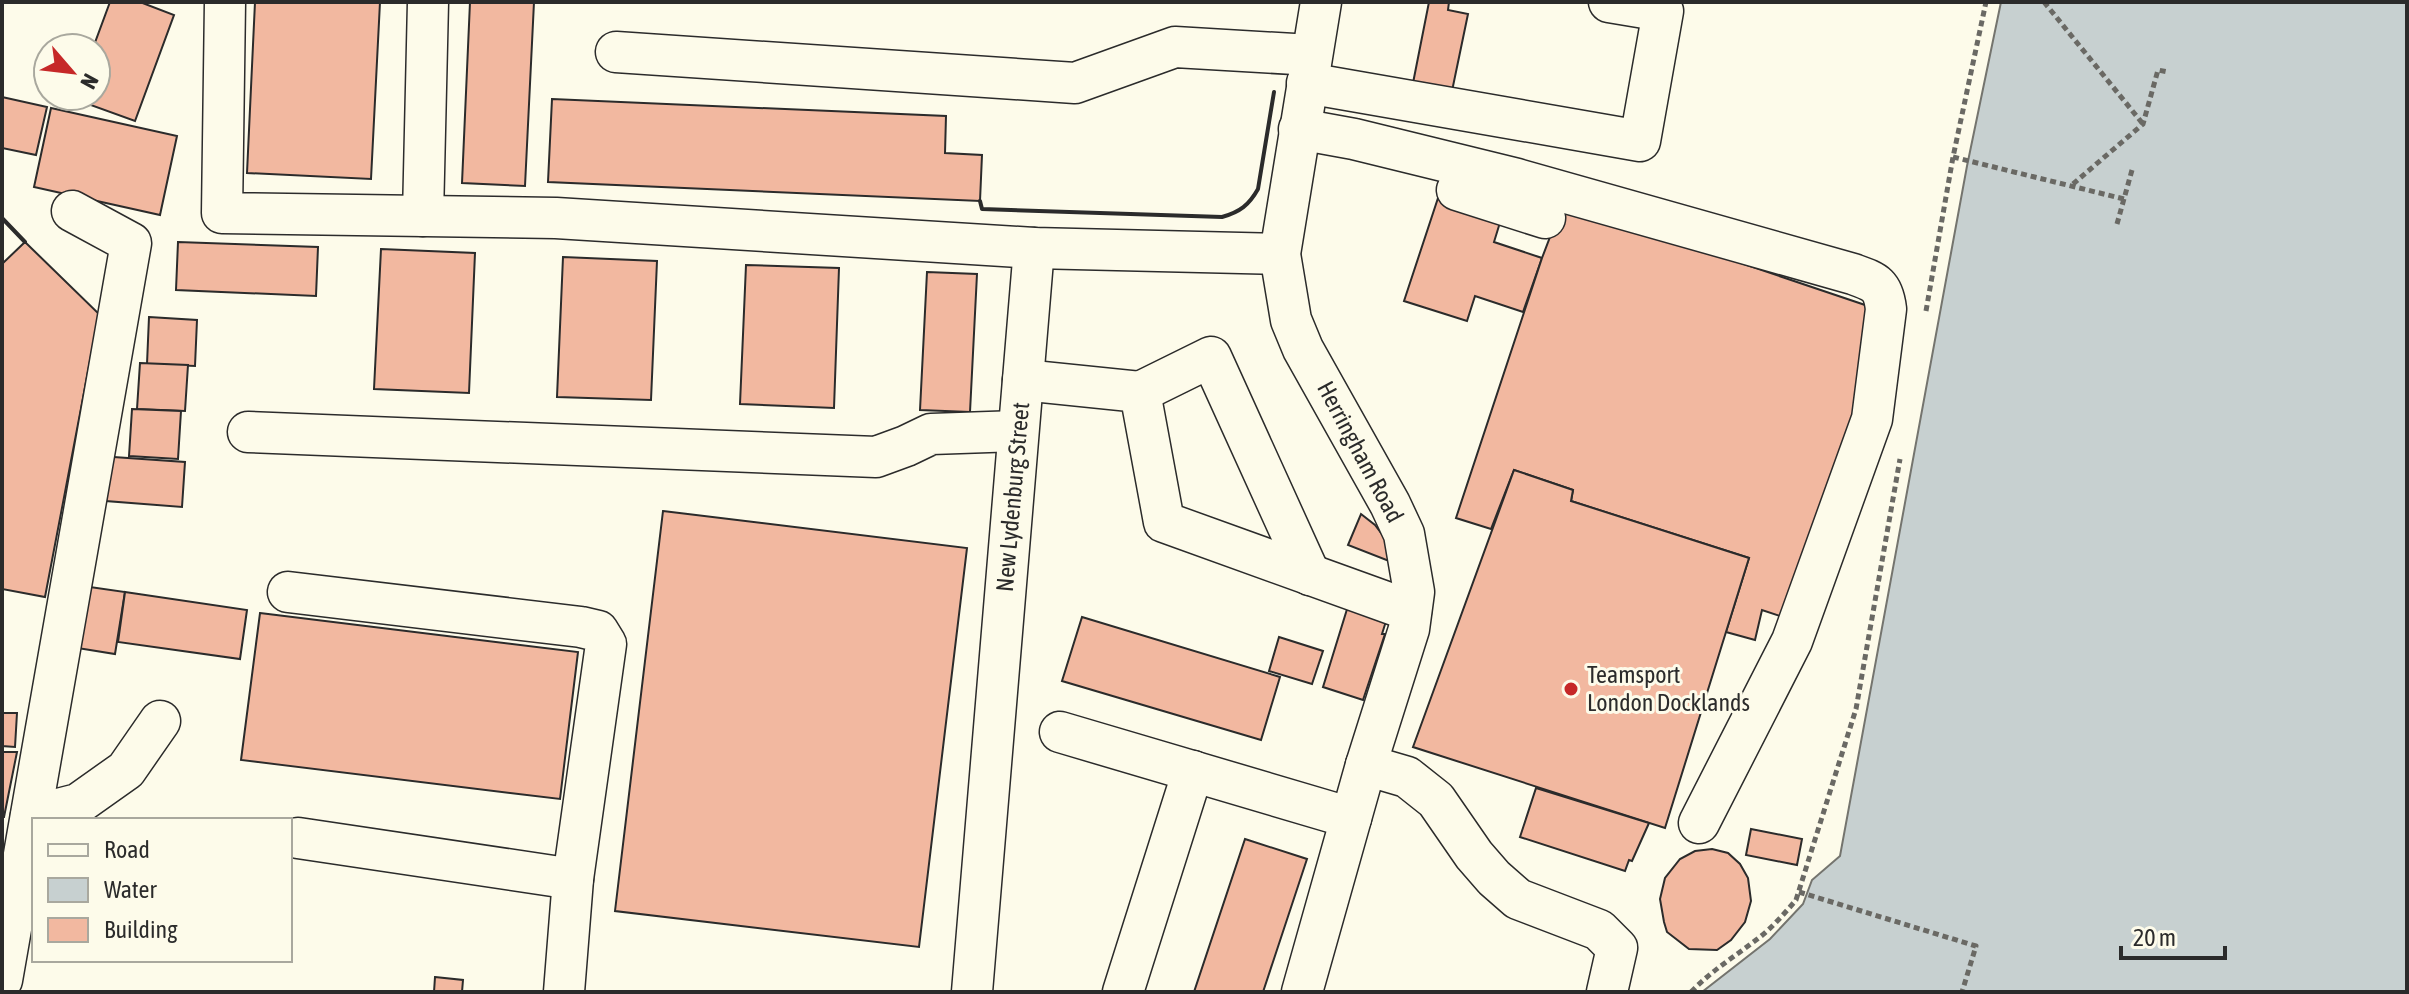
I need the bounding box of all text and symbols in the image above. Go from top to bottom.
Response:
north arrow [32,32,112,112]
text: N [75,70,104,93]
street label: Herringham Road [1312,377,1409,527]
street label: New Lydenburg Street [991,401,1034,593]
place label: Teamsport London Docklands [1587,661,1750,716]
marker: Teamsport London Docklands [1562,680,1580,698]
legend [32,818,292,962]
text: Road [104,836,150,863]
text: Water [104,876,157,903]
scale bar [2121,910,2225,960]
text: Building [104,916,178,943]
text: 20 m [2133,924,2176,951]

